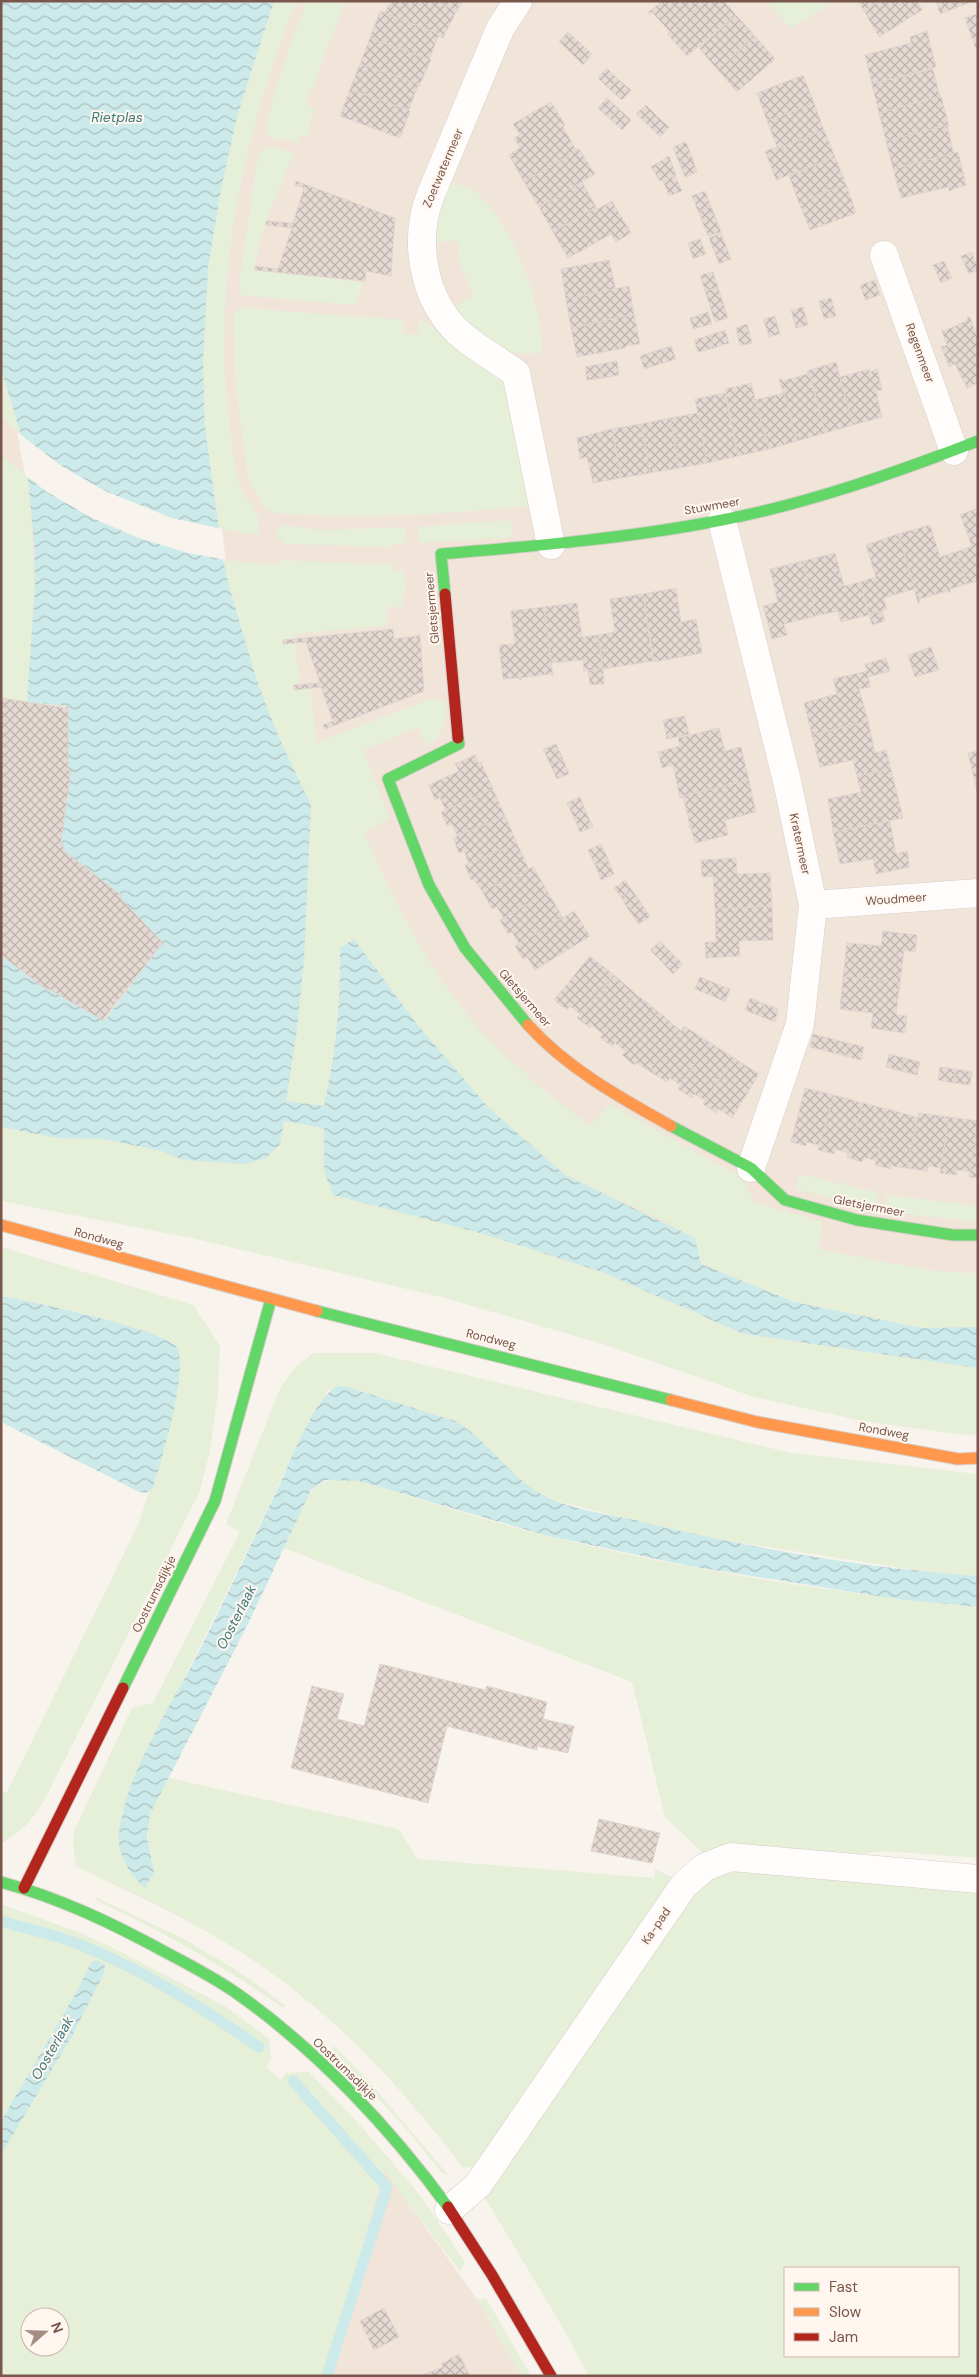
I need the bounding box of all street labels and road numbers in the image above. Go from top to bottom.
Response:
street label: Zoetwatermeer [419,125,467,210]
street label: Regenmeer [902,321,938,386]
street label: Stuwmeer [683,493,742,519]
street label: Gletsjermeer [421,571,443,645]
street label: Kratermeer [786,812,814,877]
street label: Woudmeer [865,889,928,909]
street label: Gletsjermeer [495,966,555,1031]
street label: Gletsjermeer [832,1191,906,1221]
street label: Rondweg [72,1224,126,1252]
street label: Rondweg [464,1325,518,1353]
street label: Rondweg [858,1419,911,1443]
street label: Oostrumsdijkje [128,1553,180,1635]
street label: Ka-pad [638,1904,674,1948]
street label: Oostrumsdijkje [309,2034,381,2104]

